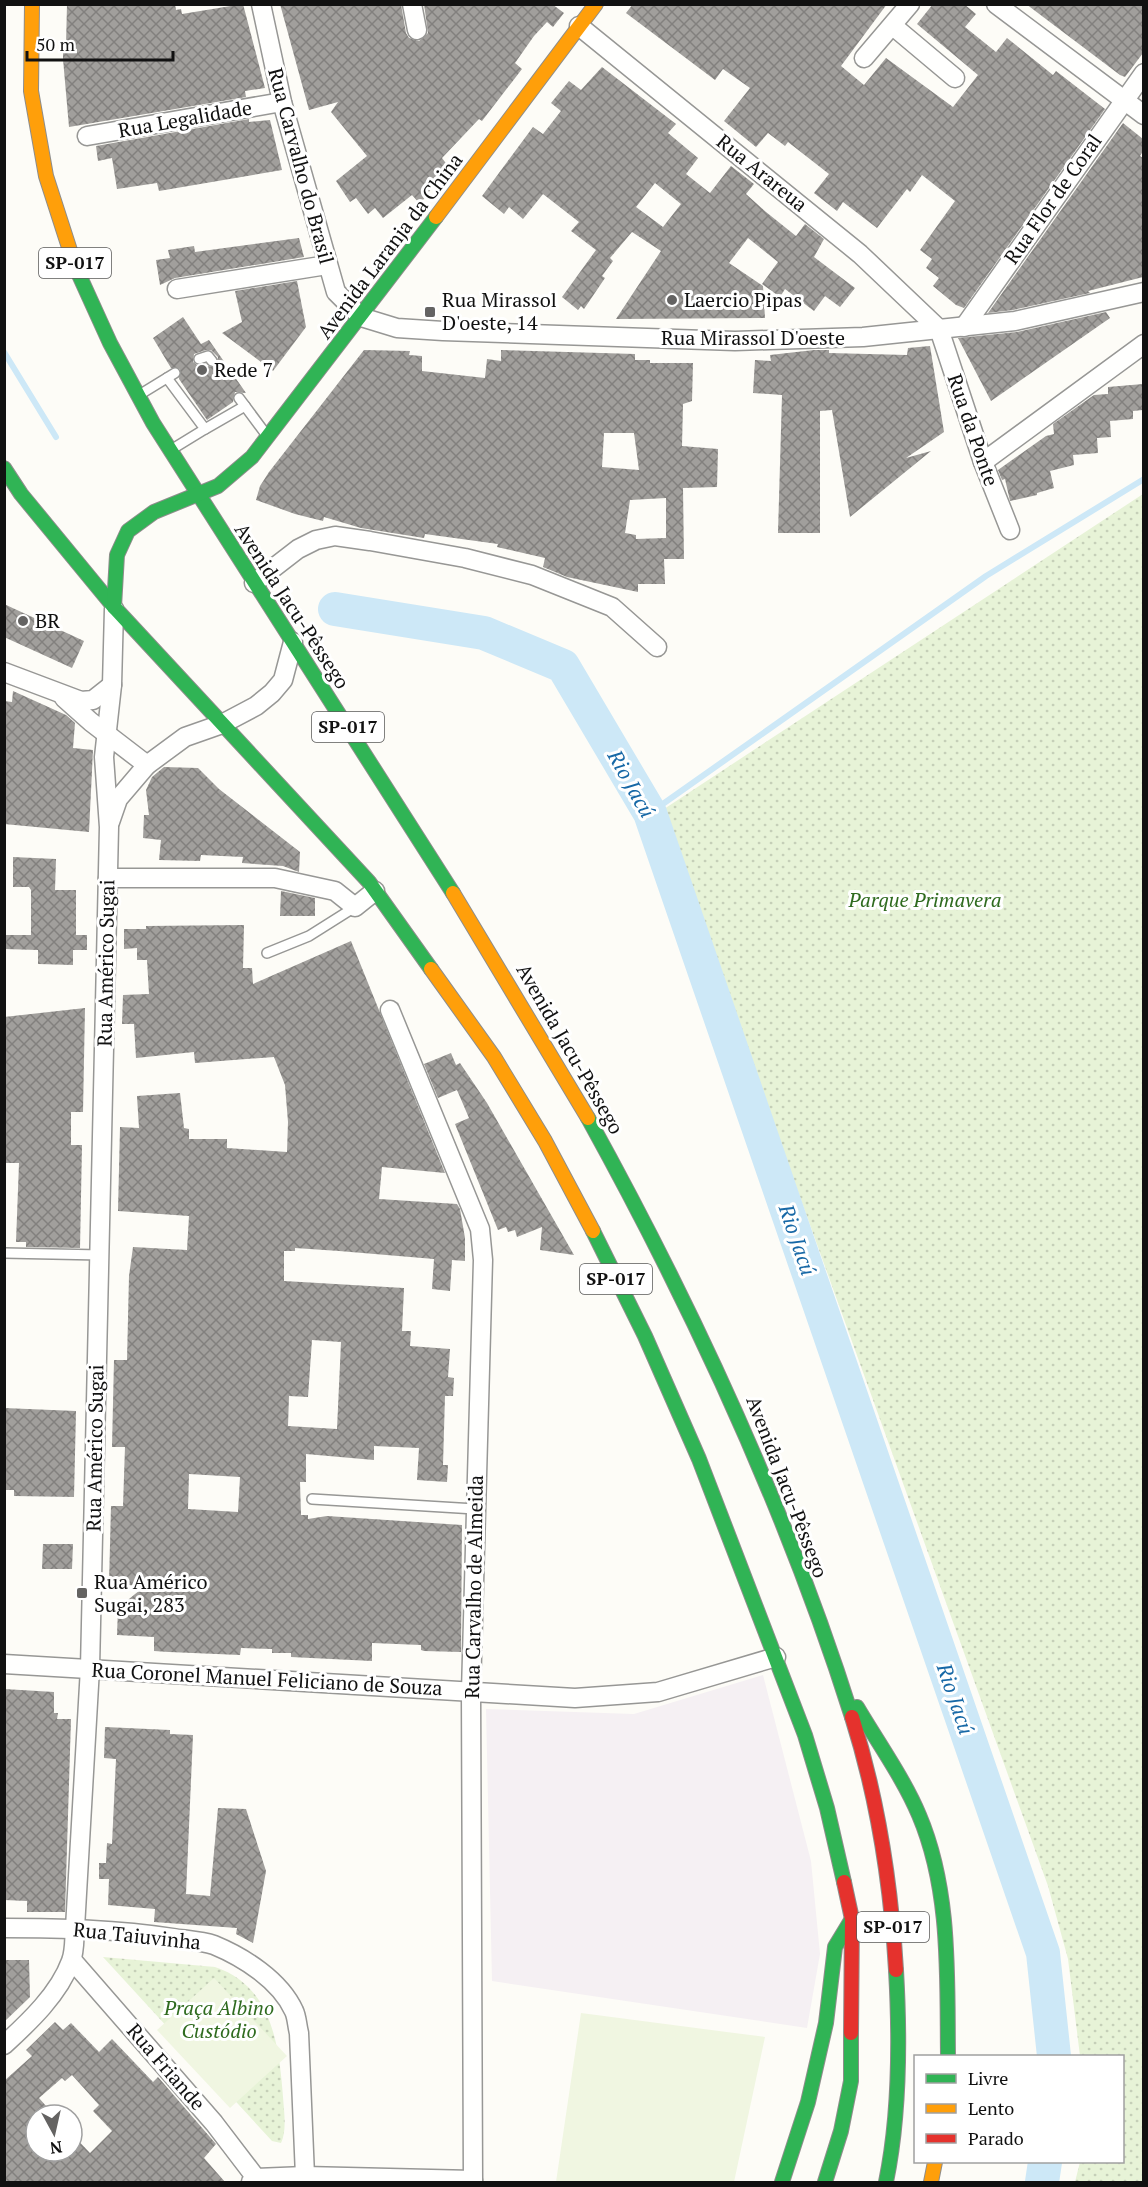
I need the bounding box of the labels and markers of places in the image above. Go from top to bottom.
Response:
place label: Rua Mirassol D'oeste, 14 [442,286,557,336]
place label: Laercio Pipas [684,286,802,313]
marker: Laercio Pipas [665,293,679,307]
marker: Rua Mirassol D'oeste, 14 [423,305,437,319]
place label: Rede 7 [214,356,273,383]
marker: Rede 7 [195,363,209,377]
place label: BR [35,607,60,634]
marker: BR [16,614,30,628]
place label: Rua Américo Sugai, 283 [94,1568,208,1618]
marker: Rua Américo Sugai, 283 [75,1586,89,1600]

